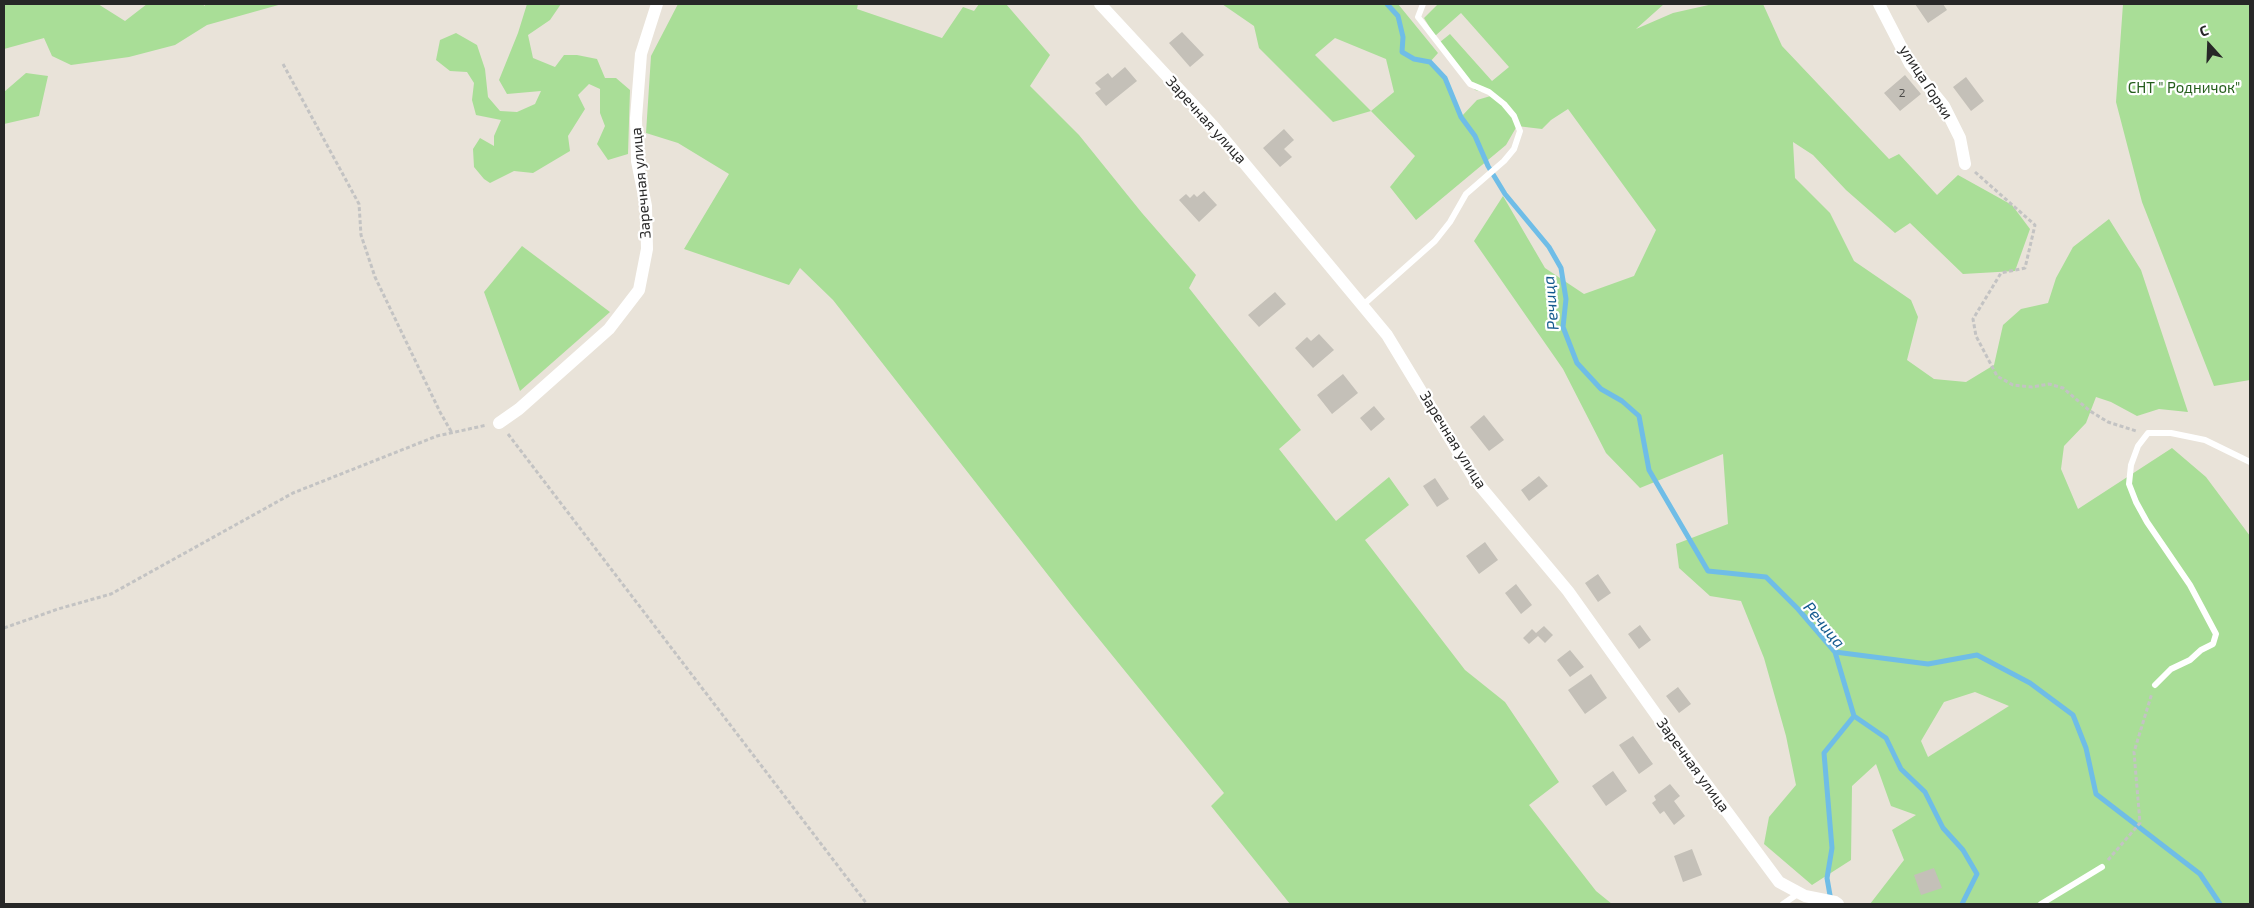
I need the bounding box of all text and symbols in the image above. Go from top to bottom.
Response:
north arrow [2184,20,2234,70]
text: С [2197,21,2210,40]
street label: улица Горки [1895,42,1957,122]
street label: Заречная улица [1162,72,1250,168]
park label: СНТ " Родничок" [2128,79,2240,97]
house number: 2 [1899,86,1905,100]
street label: Заречная улица [627,127,655,239]
water label: Речица [1539,275,1563,331]
street label: Заречная улица [1416,388,1490,492]
water label: Речица [1799,598,1849,652]
street label: Заречная улица [1653,715,1733,815]

